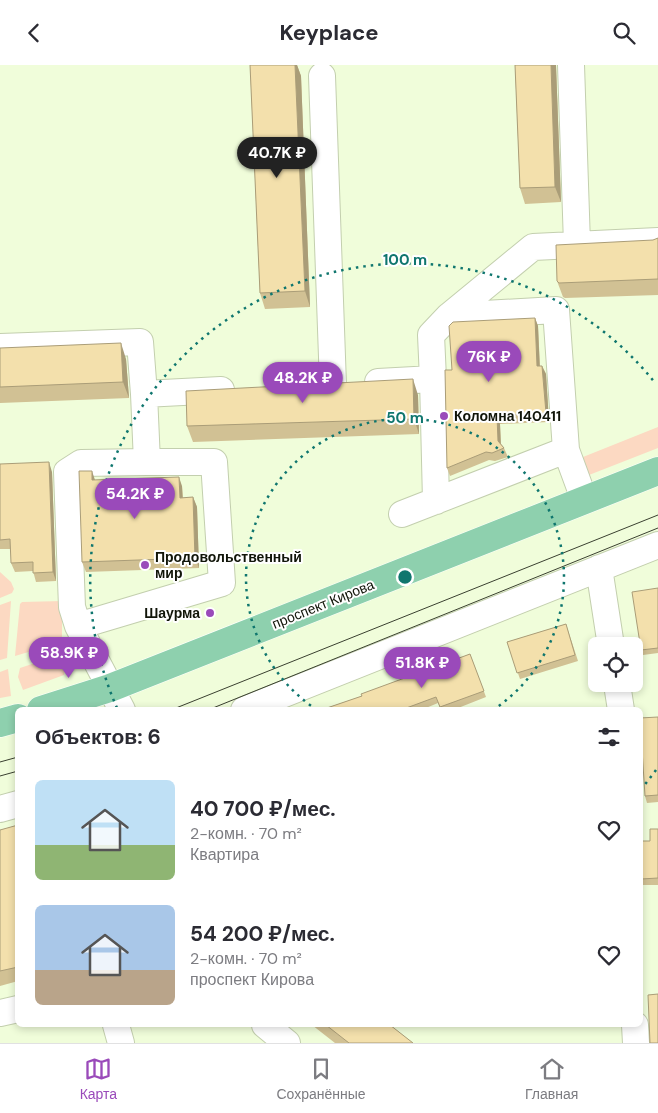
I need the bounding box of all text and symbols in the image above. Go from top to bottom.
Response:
text: Keyplace [279,18,379,47]
icon: back [20,19,48,47]
icon: search [610,19,638,47]
pin: 40.7K ₽ [231,137,323,179]
text: 40.7K ₽ [248,142,306,163]
text: 100 m [383,250,427,270]
pin: 76K ₽ [454,341,524,383]
text: 76K ₽ [467,346,511,367]
pin: 48.2K ₽ [257,361,349,404]
text: 48.2K ₽ [274,367,332,388]
place label: Коломна 140411 [454,407,561,425]
text: 50 m [386,408,424,428]
marker: Коломна 140411 [438,410,450,422]
pin: 54.2K ₽ [89,477,181,520]
text: 54.2K ₽ [106,483,164,504]
place label: Продовольственный мир [155,548,302,582]
marker: Продовольственный мир [139,559,151,571]
centre of rings [396,568,414,586]
street label: проспект Кирова [269,575,377,633]
place label: Шаурма [144,604,200,622]
marker: Шаурма [204,607,216,619]
pin: 58.9K ₽ [23,637,115,679]
map controls [588,637,643,692]
button: locate [588,637,643,692]
text: 58.9K ₽ [40,642,98,663]
pin: 51.8K ₽ [376,647,468,689]
text: 51.8K ₽ [395,652,449,673]
text: Объектов: 6 [35,723,161,751]
icon: filters [595,723,623,751]
text: 40 700 ₽/мес. [190,795,336,823]
icon: home [75,800,135,860]
icon: heart [595,816,623,844]
text: 2-комн. · 70 m² [190,823,302,844]
text: Квартира [190,844,259,865]
text: 54 200 ₽/мес. [190,920,335,948]
icon: home [75,925,135,985]
icon: heart [595,941,623,969]
text: 2-комн. · 70 m² [190,948,302,969]
text: проспект Кирова [190,969,314,990]
tab: Карта [80,1055,117,1103]
tab: Сохранённые [277,1055,366,1103]
tab: Главная [525,1055,578,1103]

